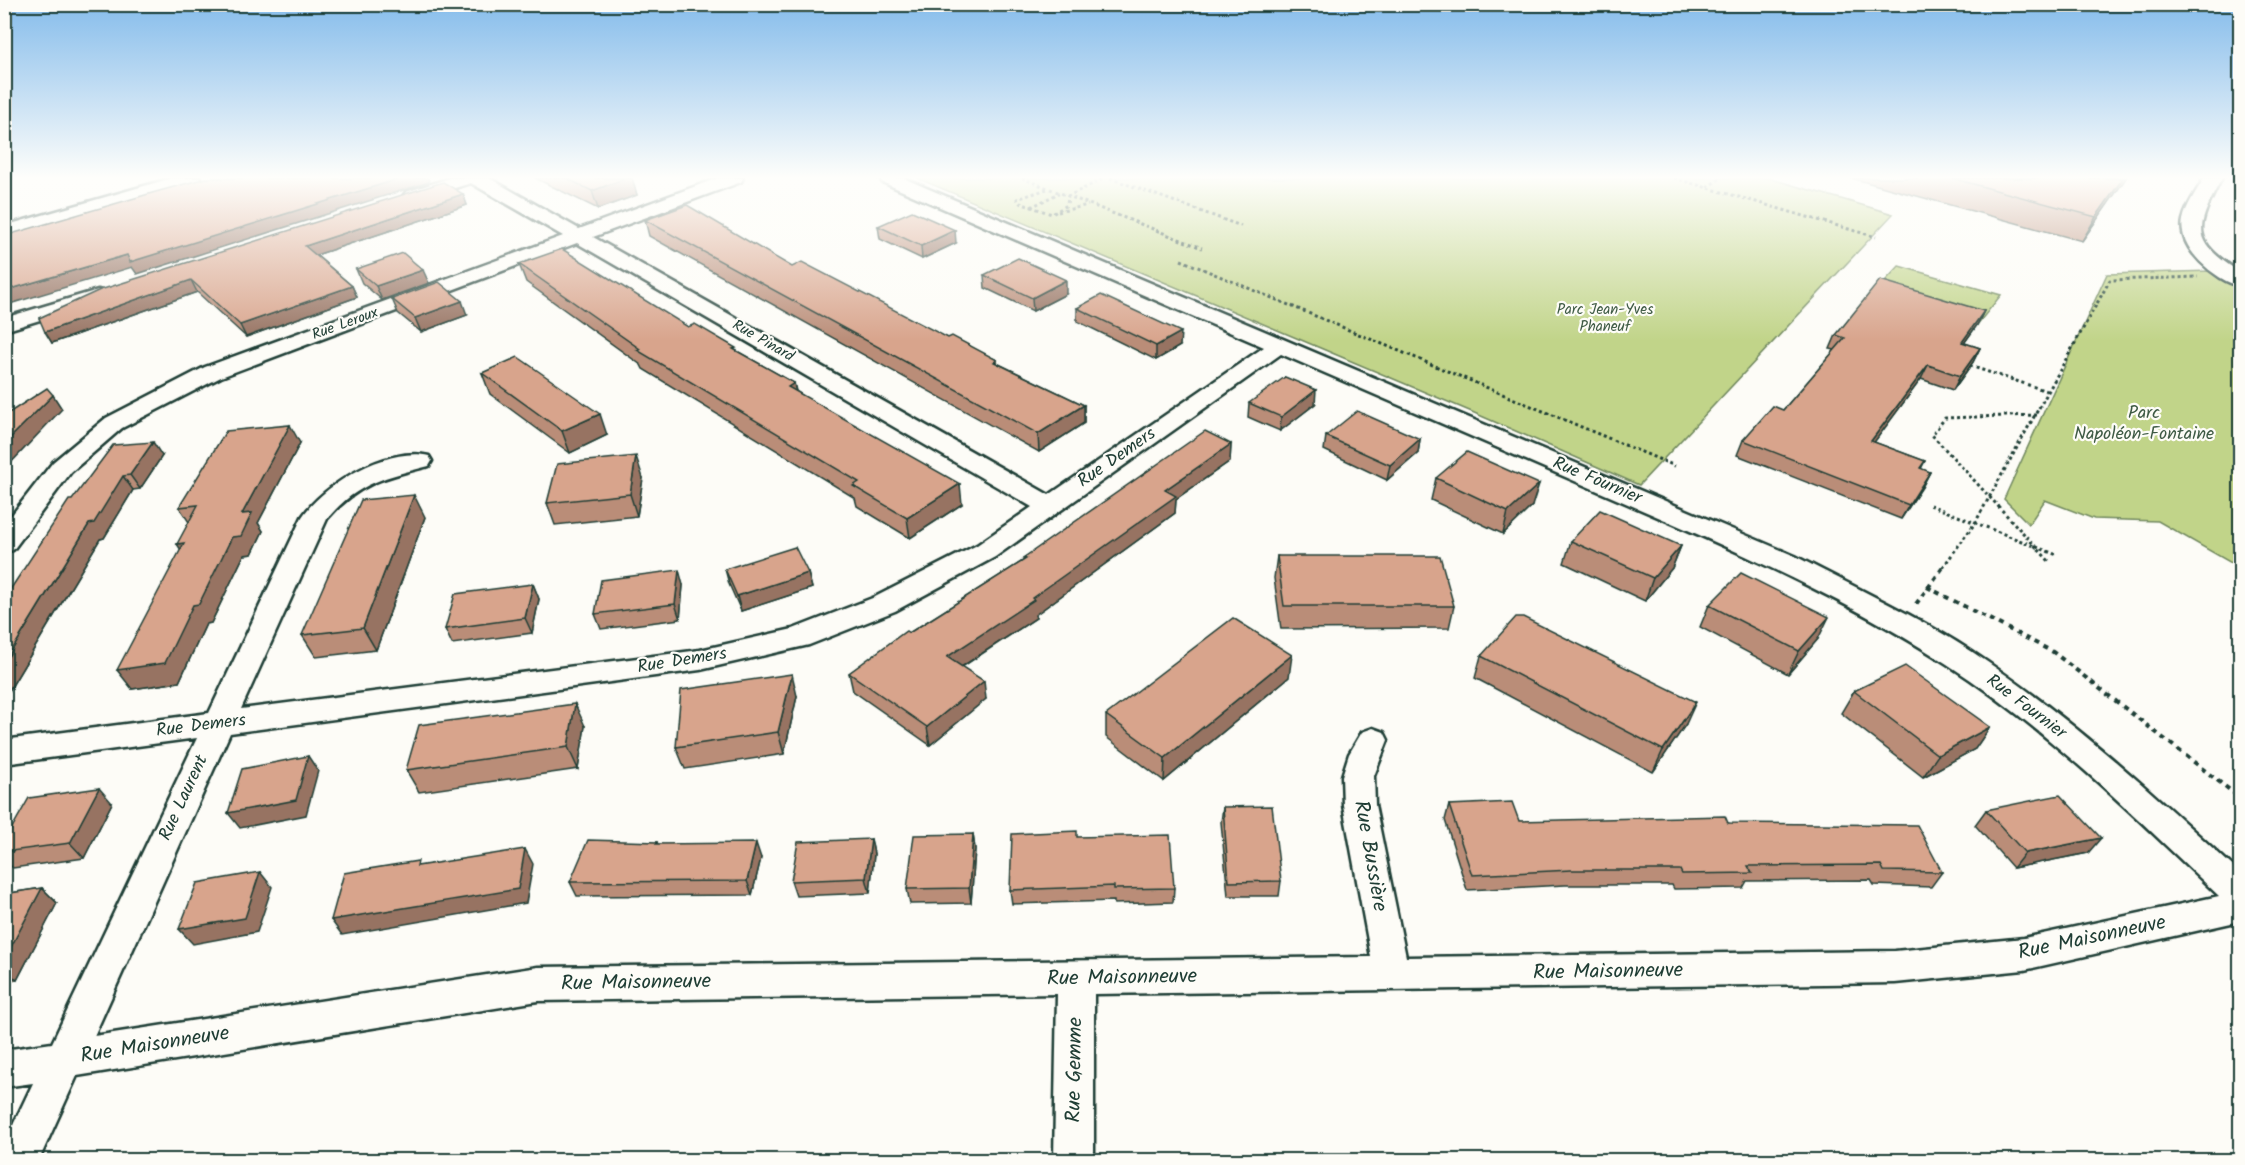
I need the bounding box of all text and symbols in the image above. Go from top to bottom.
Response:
park label: Parc Jean-Yves Phaneuf [1557,298,1654,339]
street label: Rue Leroux [308,301,382,347]
street label: Rue Pinard [728,314,799,369]
park label: Parc Napoléon-Fontaine [2074,399,2214,449]
street label: Rue Demers [1072,420,1163,496]
street label: Rue Fournier [1548,449,1647,513]
street label: Rue Demers [635,640,729,682]
street label: Rue Fournier [1979,667,2073,748]
street label: Rue Demers [154,706,248,746]
street label: Rue Laurent [151,749,217,846]
street label: Rue Bussière [1344,798,1396,915]
street label: Rue Maisonneuve [2015,906,2170,970]
street label: Rue Maisonneuve [1533,954,1684,990]
street label: Rue Maisonneuve [1047,960,1198,996]
street label: Rue Maisonneuve [561,965,712,1001]
street label: Rue Gemme [1058,1016,1092,1123]
street label: Rue Maisonneuve [78,1017,232,1073]

